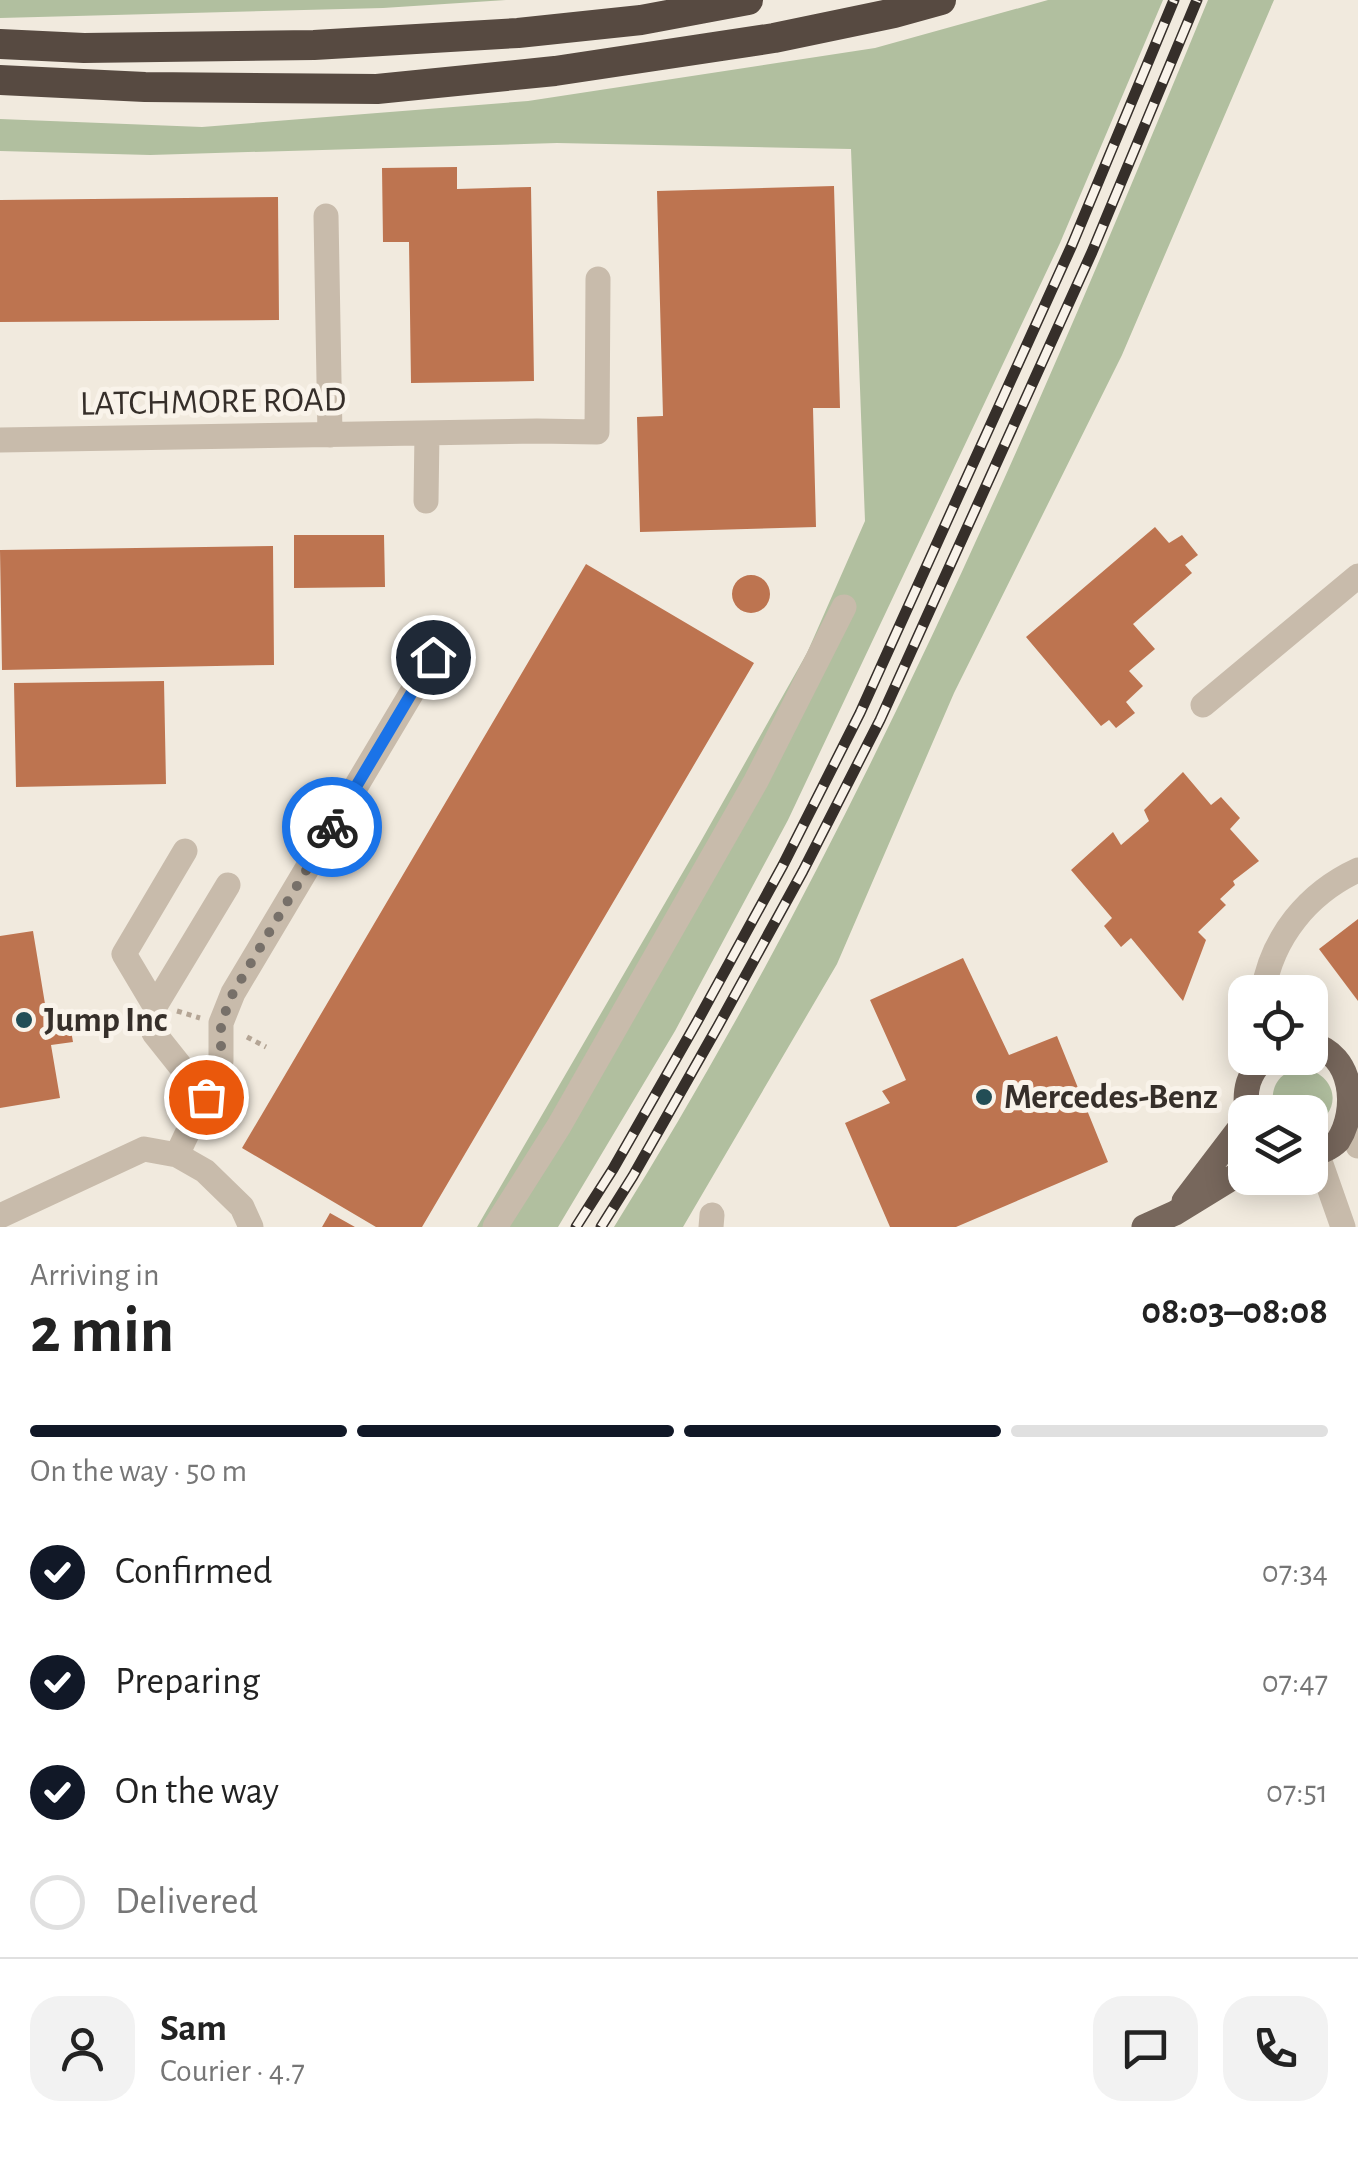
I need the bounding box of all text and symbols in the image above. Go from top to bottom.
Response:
street label: LATCHMORE ROAD [80,382,346,422]
pin [391,615,476,700]
icon: home [406,630,461,685]
courier [282,777,382,877]
icon: bike [305,800,360,855]
map controls [1228,975,1328,1195]
button: locate [1228,975,1328,1075]
place label: Jump Inc [44,1003,168,1038]
marker: Jump Inc [13,1009,35,1031]
pin [164,1055,249,1140]
icon: bag [179,1070,234,1125]
place label: Mercedes-Benz [1004,1080,1218,1115]
marker: Mercedes-Benz [973,1086,995,1108]
button: layers [1228,1095,1328,1195]
text: Arriving in [30,1259,159,1291]
text: 08:03–08:08 [1141,1293,1328,1331]
text: 2 min [30,1299,174,1364]
text: On the way · 50 m [30,1455,247,1487]
icon: check [30,1545,85,1600]
text: Confirmed [115,1553,272,1591]
text: 07:34 [1262,1556,1328,1588]
icon: check [30,1655,85,1710]
text: Preparing [115,1663,260,1701]
text: 07:47 [1262,1666,1328,1698]
icon: check [30,1765,85,1820]
text: On the way [115,1773,279,1811]
text: 07:51 [1266,1776,1328,1808]
text: Delivered [115,1883,258,1921]
button: person [30,1996,135,2101]
button: chat [1093,1996,1198,2101]
button: phone [1223,1996,1328,2101]
text: Sam [160,2010,227,2048]
text: Courier · 4.7 [160,2055,305,2087]

